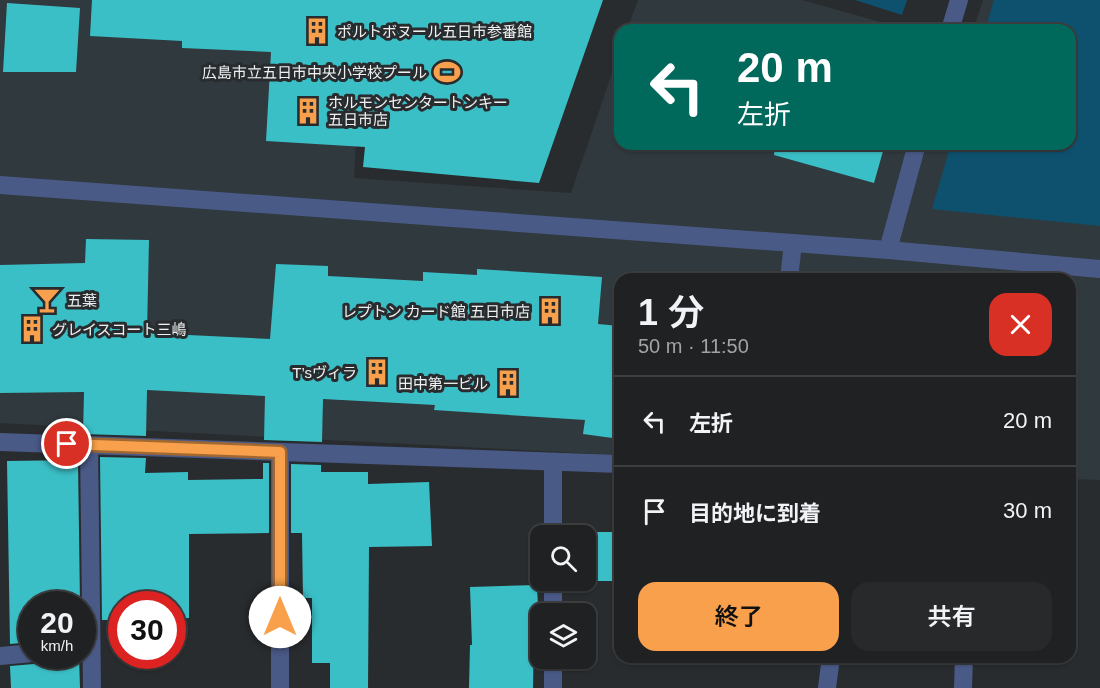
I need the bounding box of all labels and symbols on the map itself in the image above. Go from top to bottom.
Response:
building icon: ポルトボヌール五日市参番館 [302,16,332,46]
place label: ポルトボヌール五日市参番館 [337,23,532,40]
sports icon: 広島市立五日市中央小学校プール [432,57,462,87]
place label: 広島市立五日市中央小学校プール [202,64,427,81]
place label: ホルモンセンタートンキー 五日市店 [328,94,508,128]
building icon: ホルモンセンタートンキー 五日市店 [293,96,323,126]
bar icon: 五葉 [32,285,62,315]
place label: 五葉 [67,292,97,309]
building icon: レプトン カード館 五日市店 [535,296,565,326]
place label: レプトン カード館 五日市店 [342,303,530,320]
building icon: グレイスコート三嶋 [17,314,47,344]
place label: グレイスコート三嶋 [52,321,187,338]
building icon: T’sヴィラ [362,357,392,387]
place label: T’sヴィラ [292,364,357,381]
building icon: 田中第一ビル [493,368,523,398]
place label: 田中第一ビル [398,375,488,392]
pin [41,418,92,469]
position arrow [248,585,312,649]
speed limit sign: 30 [108,591,186,669]

